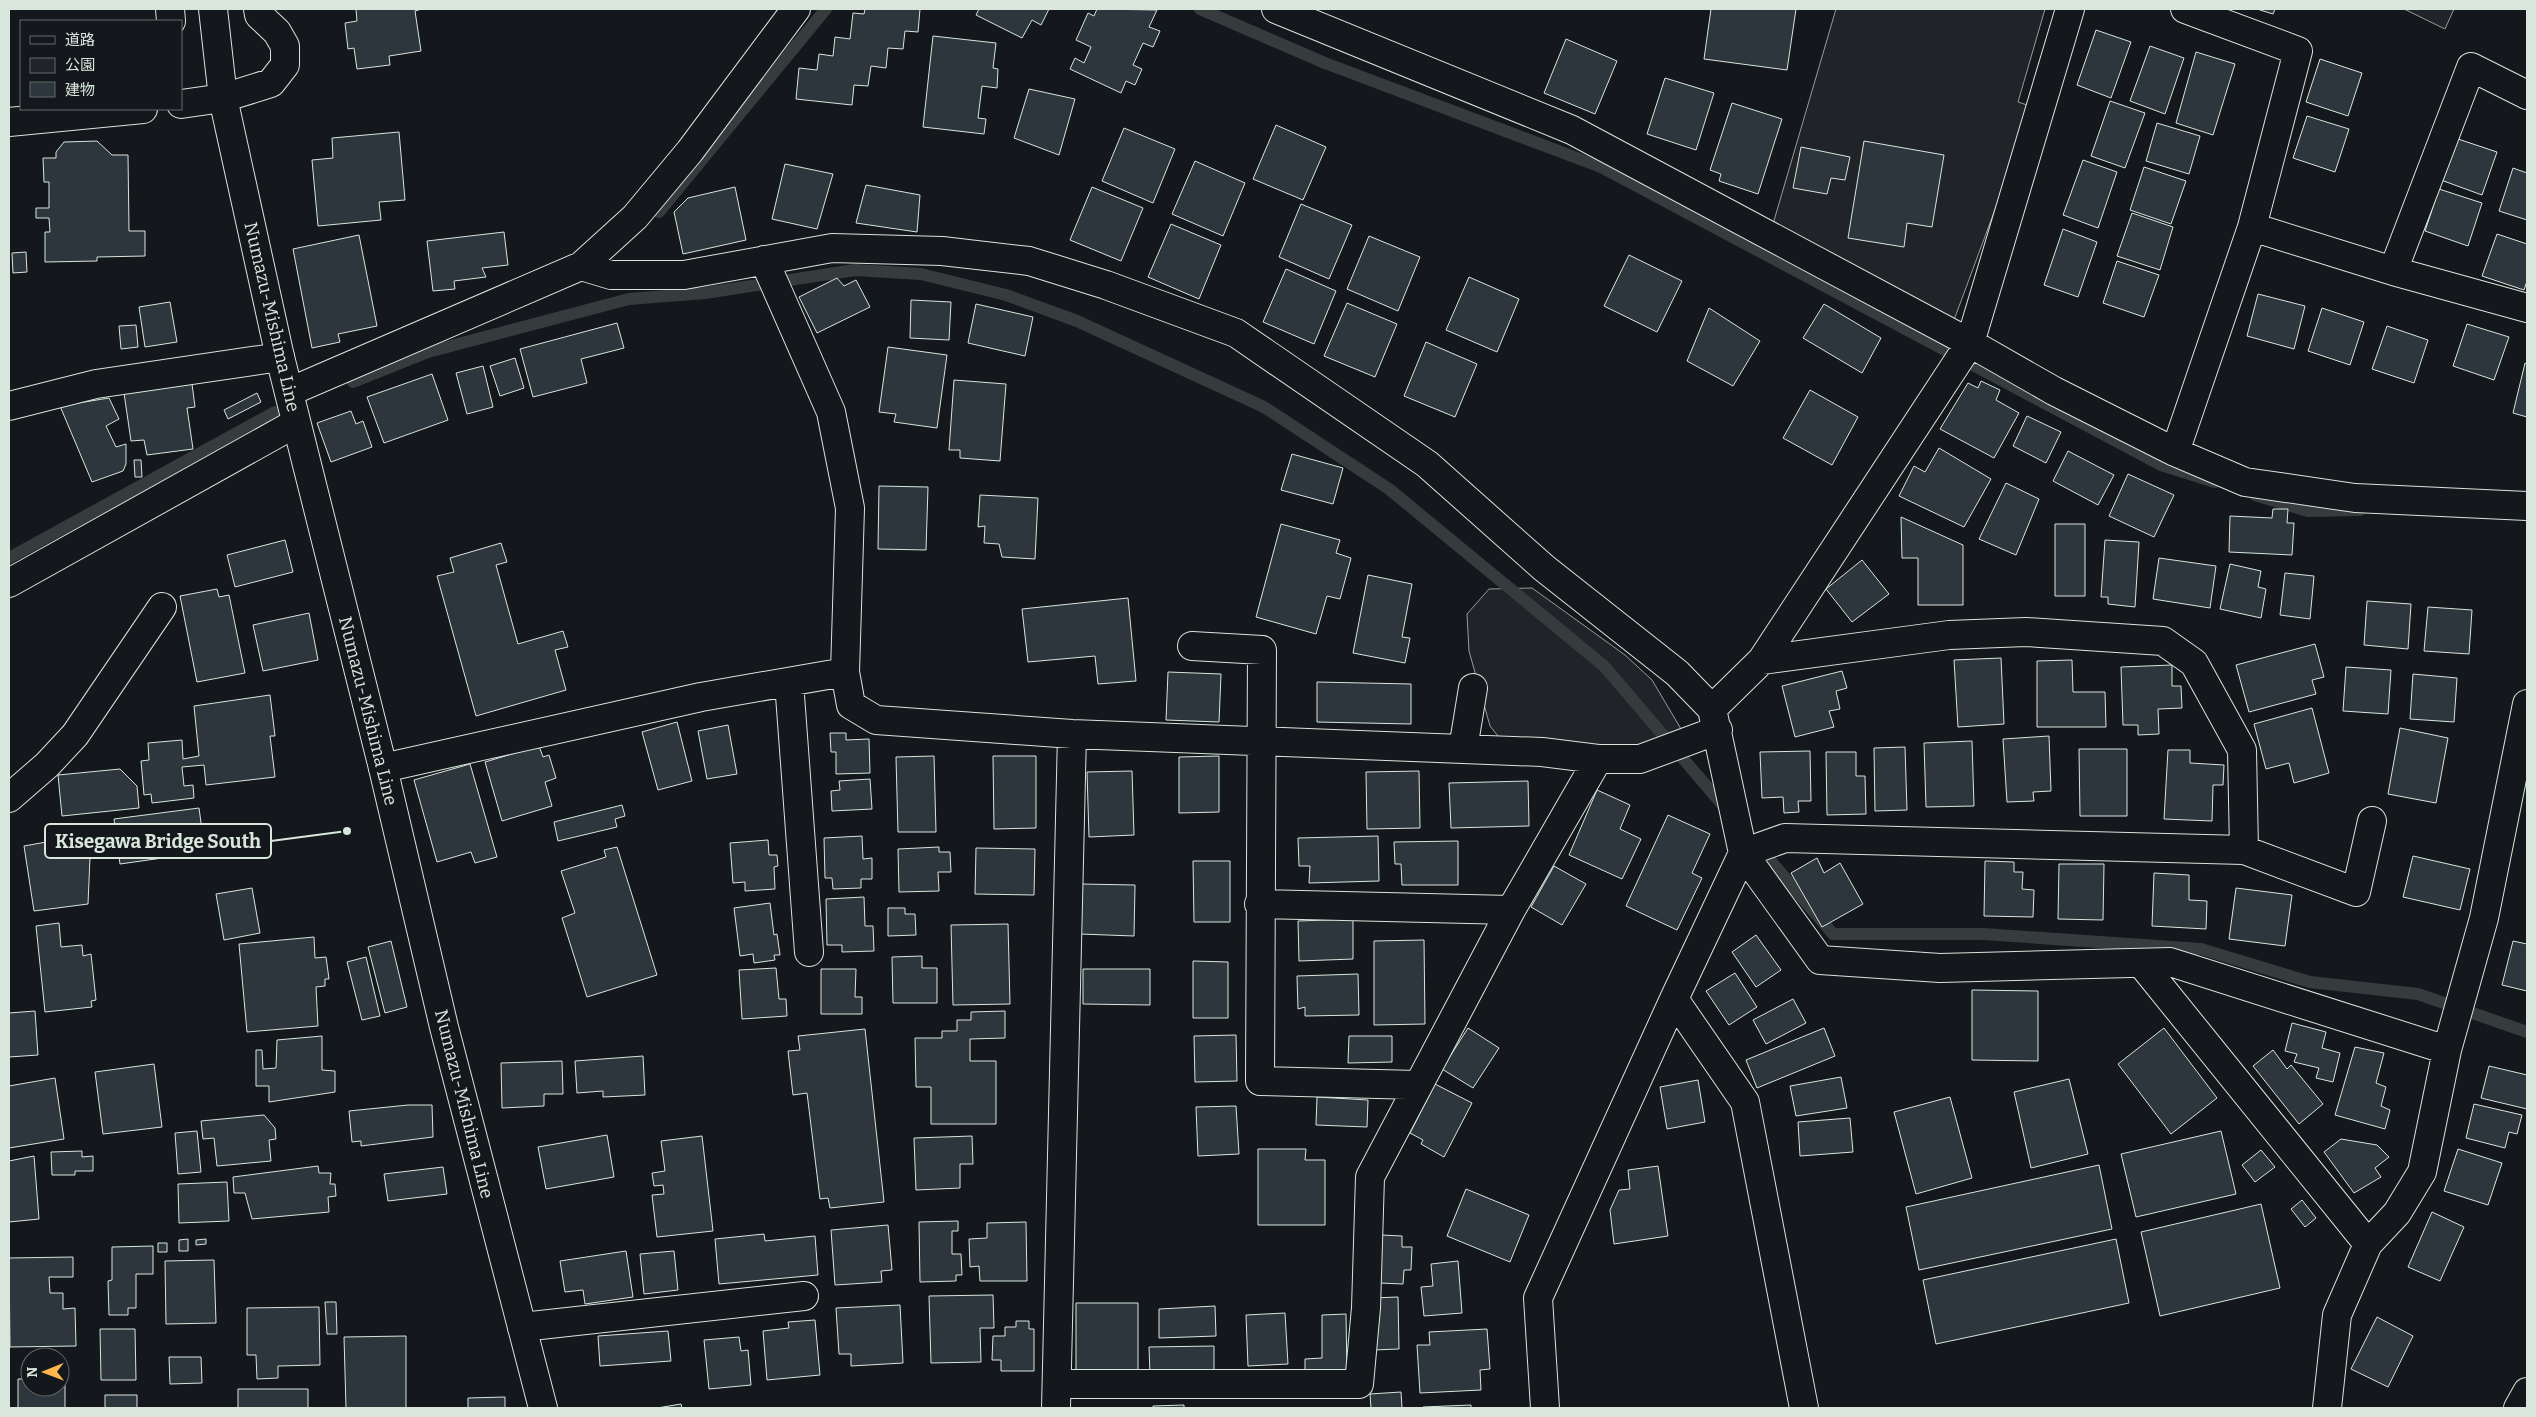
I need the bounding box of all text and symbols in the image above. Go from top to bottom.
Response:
legend [20,20,182,110]
text: 道路 [65,31,95,49]
text: 公園 [65,56,95,74]
text: 建物 [65,81,95,99]
street label: Numazu-Mishima Line [239,220,305,414]
street label: Numazu-Mishima Line [334,614,402,808]
callout: Kisegawa Bridge South [45,824,271,858]
text: Kisegawa Bridge South [55,830,261,853]
street label: Numazu-Mishima Line [430,1007,498,1201]
north arrow [20,1347,70,1397]
text: N [24,1366,41,1378]

